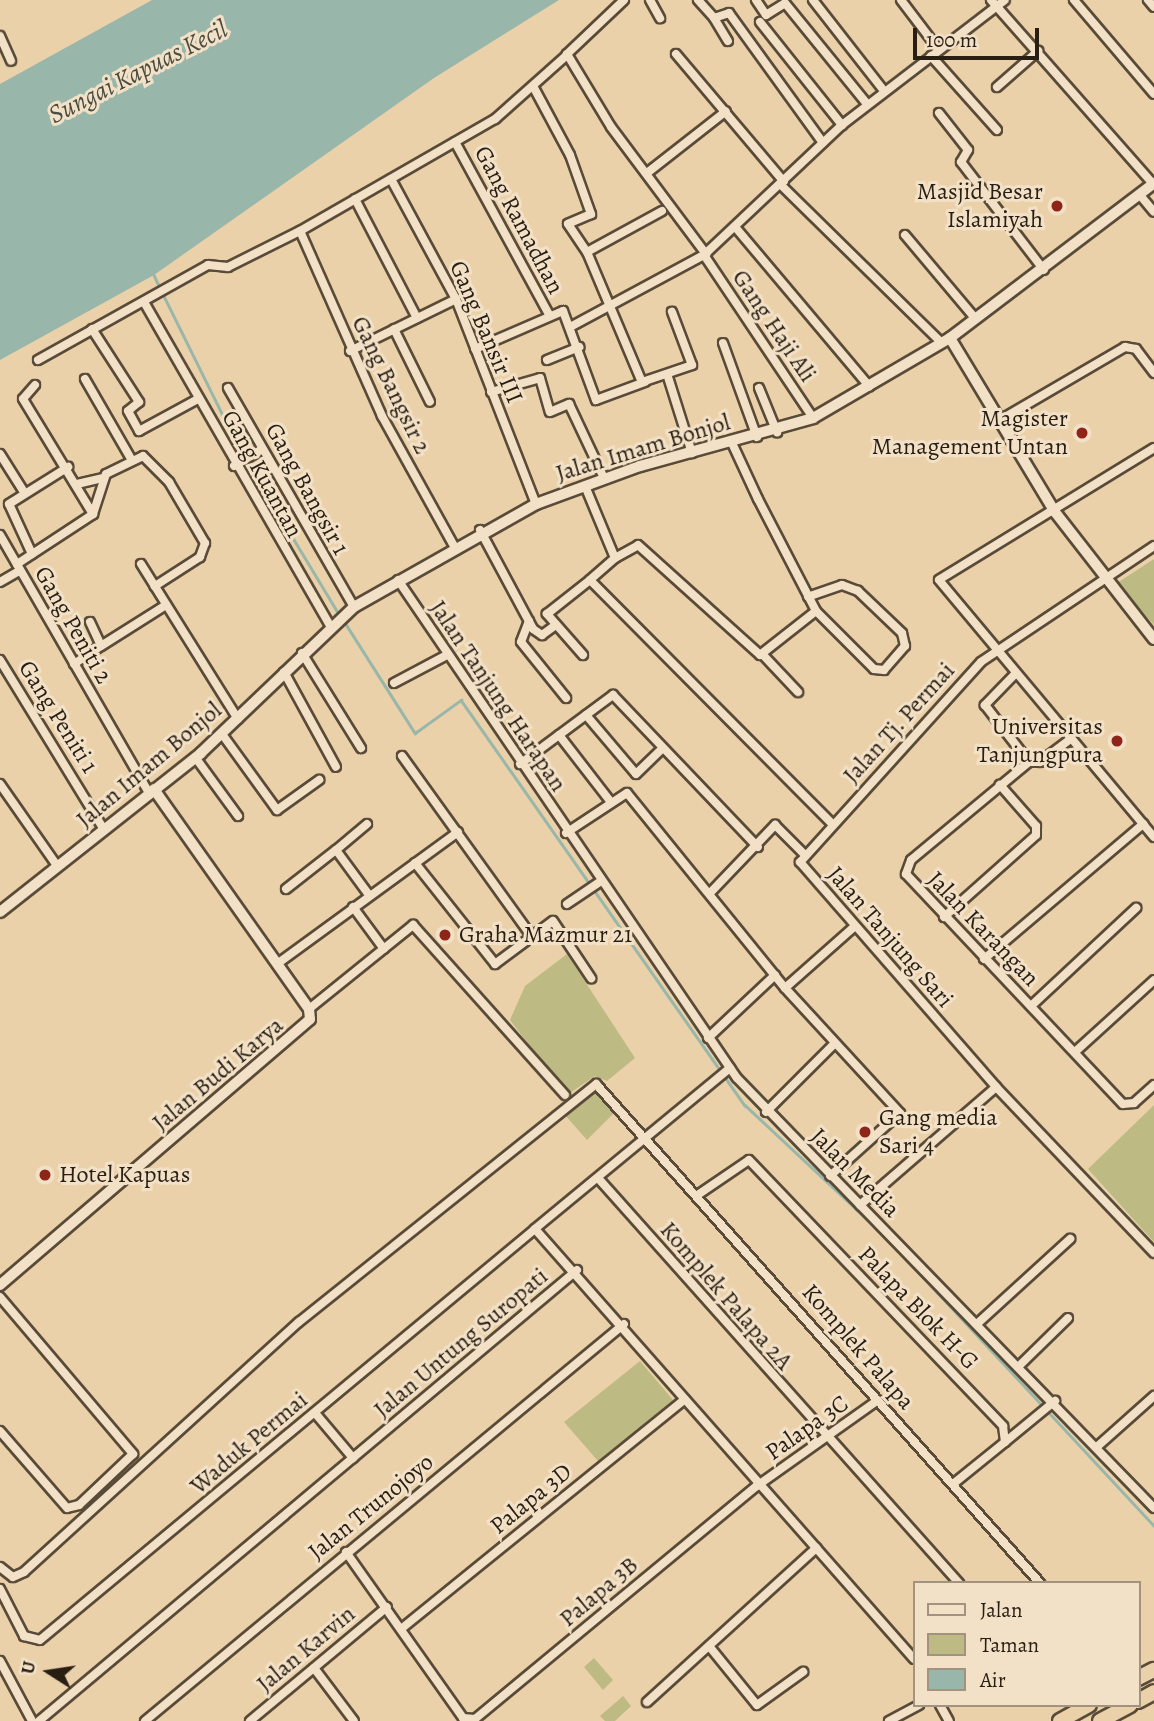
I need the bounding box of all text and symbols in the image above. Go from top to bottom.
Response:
water label: Sungai Kapuas Kecil [43,13,233,131]
scale bar [916,14,1042,58]
text: 100 m [926,26,977,54]
street label: Gang Ramadhan [468,141,570,299]
place label: Masjid Besar Islamiyah [917,178,1043,234]
marker: Masjid Besar Islamiyah [1049,198,1065,214]
street label: Gang Bansir III [443,256,529,408]
street label: Gang Haji Ali [726,264,822,388]
street label: Gang Bangsir 2 [345,312,437,458]
street label: Gang Kuantan [215,405,309,543]
place label: Magister Management Untan [872,405,1068,461]
street label: Jalan Imam Bonjol [552,408,734,488]
street label: Gang Bangsir 1 [259,418,355,560]
marker: Magister Management Untan [1074,425,1090,441]
street label: Gang Peniti 2 [28,561,118,689]
street label: Jalan Tanjung Harapan [423,595,573,797]
street label: Gang Peniti 1 [12,655,104,779]
street label: Jalan Tj. Permai [837,656,961,790]
street label: Jalan Imam Bonjol [71,696,227,834]
place label: Universitas Tanjungpura [977,713,1103,769]
marker: Universitas Tanjungpura [1109,733,1125,749]
street label: Jalan Tanjung Sari [821,860,959,1014]
street label: Jalan Karangan [921,866,1045,992]
place label: Graha Mazmur 21 [459,921,632,949]
marker: Graha Mazmur 21 [437,927,453,943]
street label: Jalan Budi Karya [147,1011,289,1137]
place label: Gang media Sari 4 [879,1104,997,1160]
street label: Jalan Media [804,1122,906,1224]
marker: Gang media Sari 4 [857,1124,873,1140]
place label: Hotel Kapuas [59,1161,190,1189]
marker: Hotel Kapuas [37,1167,53,1183]
street label: Komplek Palapa 2A [654,1216,798,1376]
street label: Palapa Blok H-G [852,1240,984,1376]
street label: Jalan Untung Suropati [368,1262,554,1424]
street label: Komplek Palapa [796,1278,920,1416]
street label: Waduk Permai [185,1386,313,1500]
street label: Palapa 3C [760,1389,854,1467]
street label: Jalan Trunojoyo [303,1448,439,1566]
street label: Palapa 3D [484,1457,578,1541]
street label: Palapa 3B [554,1551,644,1633]
legend [912,1581,1140,1707]
text: Jalan [980,1596,1022,1624]
street label: Jalan Karvin [251,1600,361,1698]
text: Taman [980,1631,1039,1659]
north arrow [14,1637,84,1707]
text: U [14,1659,42,1676]
text: Air [980,1666,1006,1694]

